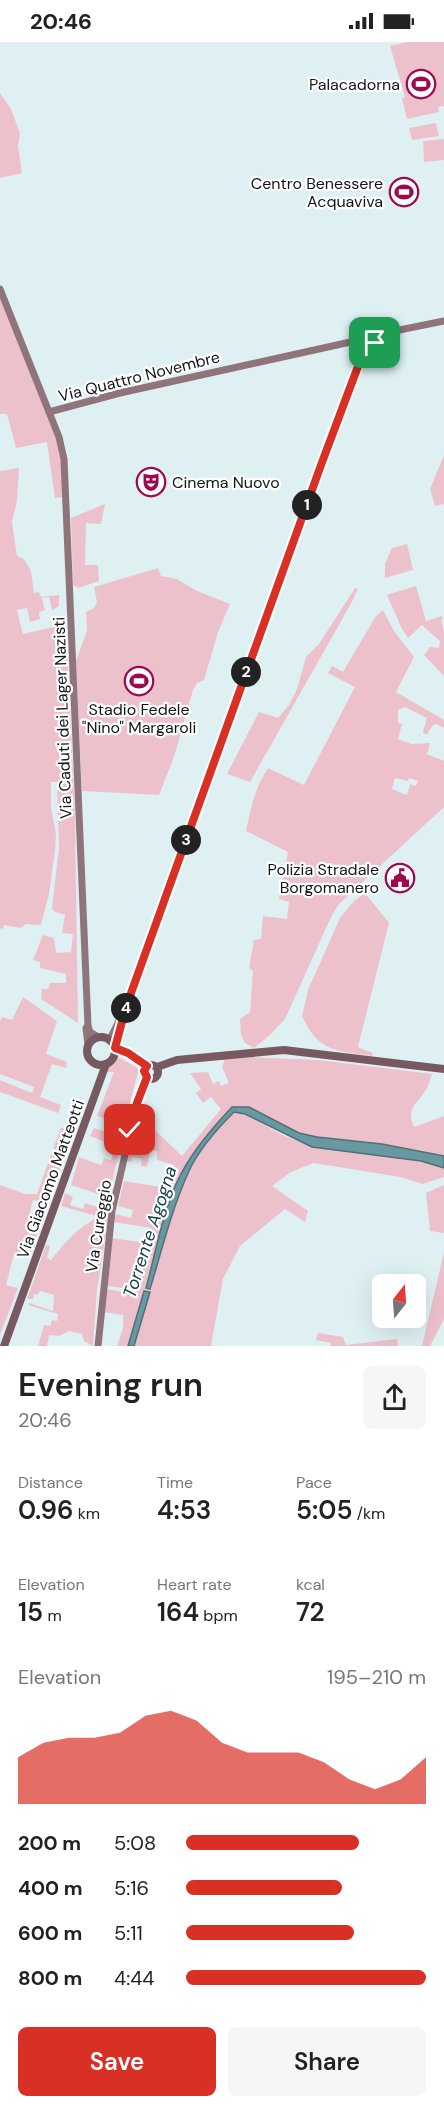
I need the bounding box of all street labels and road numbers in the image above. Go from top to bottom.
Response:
street label: Via Quattro Novembre [56,346,222,407]
street label: Via Caduti dei Lager Nazisti [48,617,77,819]
street label: Via Giacomo Matteotti [12,1097,89,1262]
street label: Via Cureggio [81,1178,116,1274]

